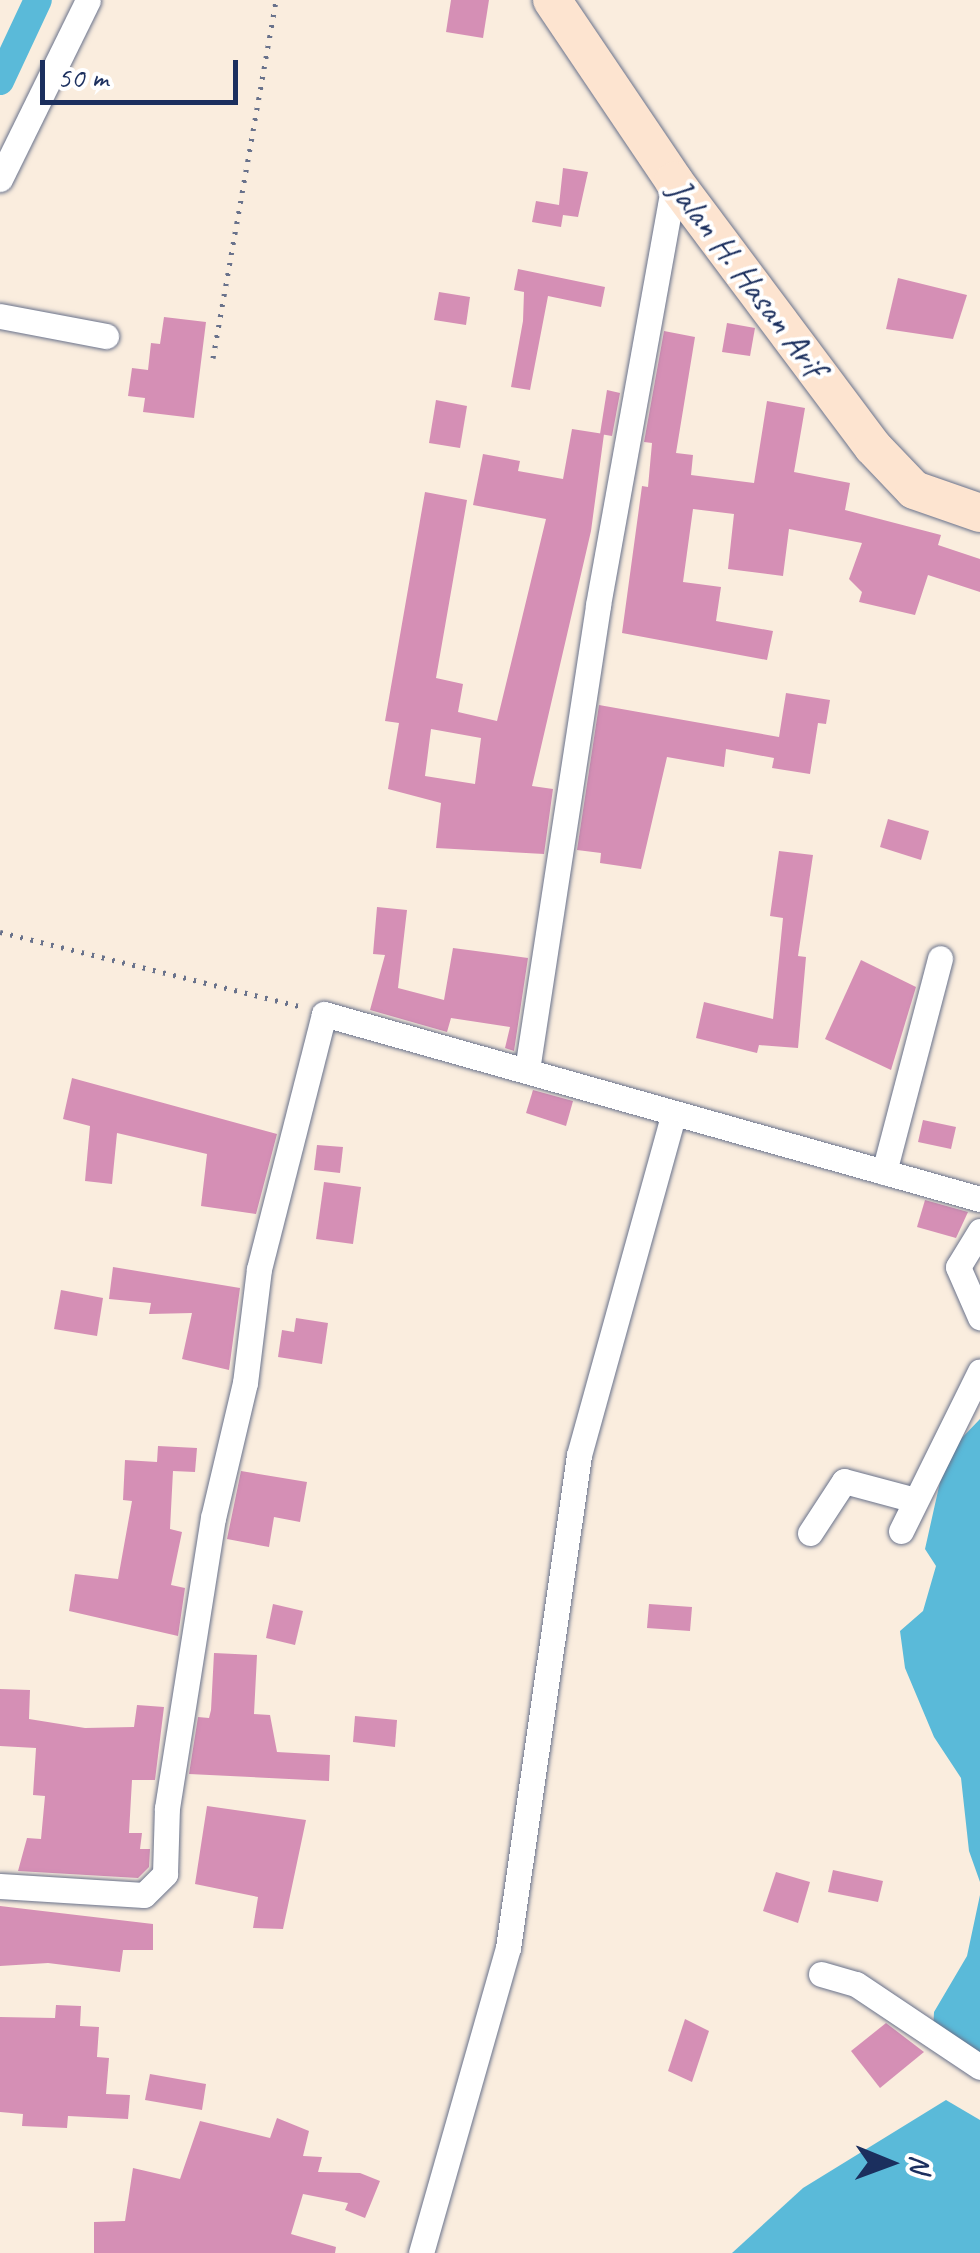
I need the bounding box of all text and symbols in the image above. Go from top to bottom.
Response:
scale bar [45,40,242,102]
text: 50 m [57,58,108,96]
street label: Jalan H. Hasan Arif [659,171,835,385]
north arrow [840,2113,940,2213]
text: N [903,2155,938,2173]

